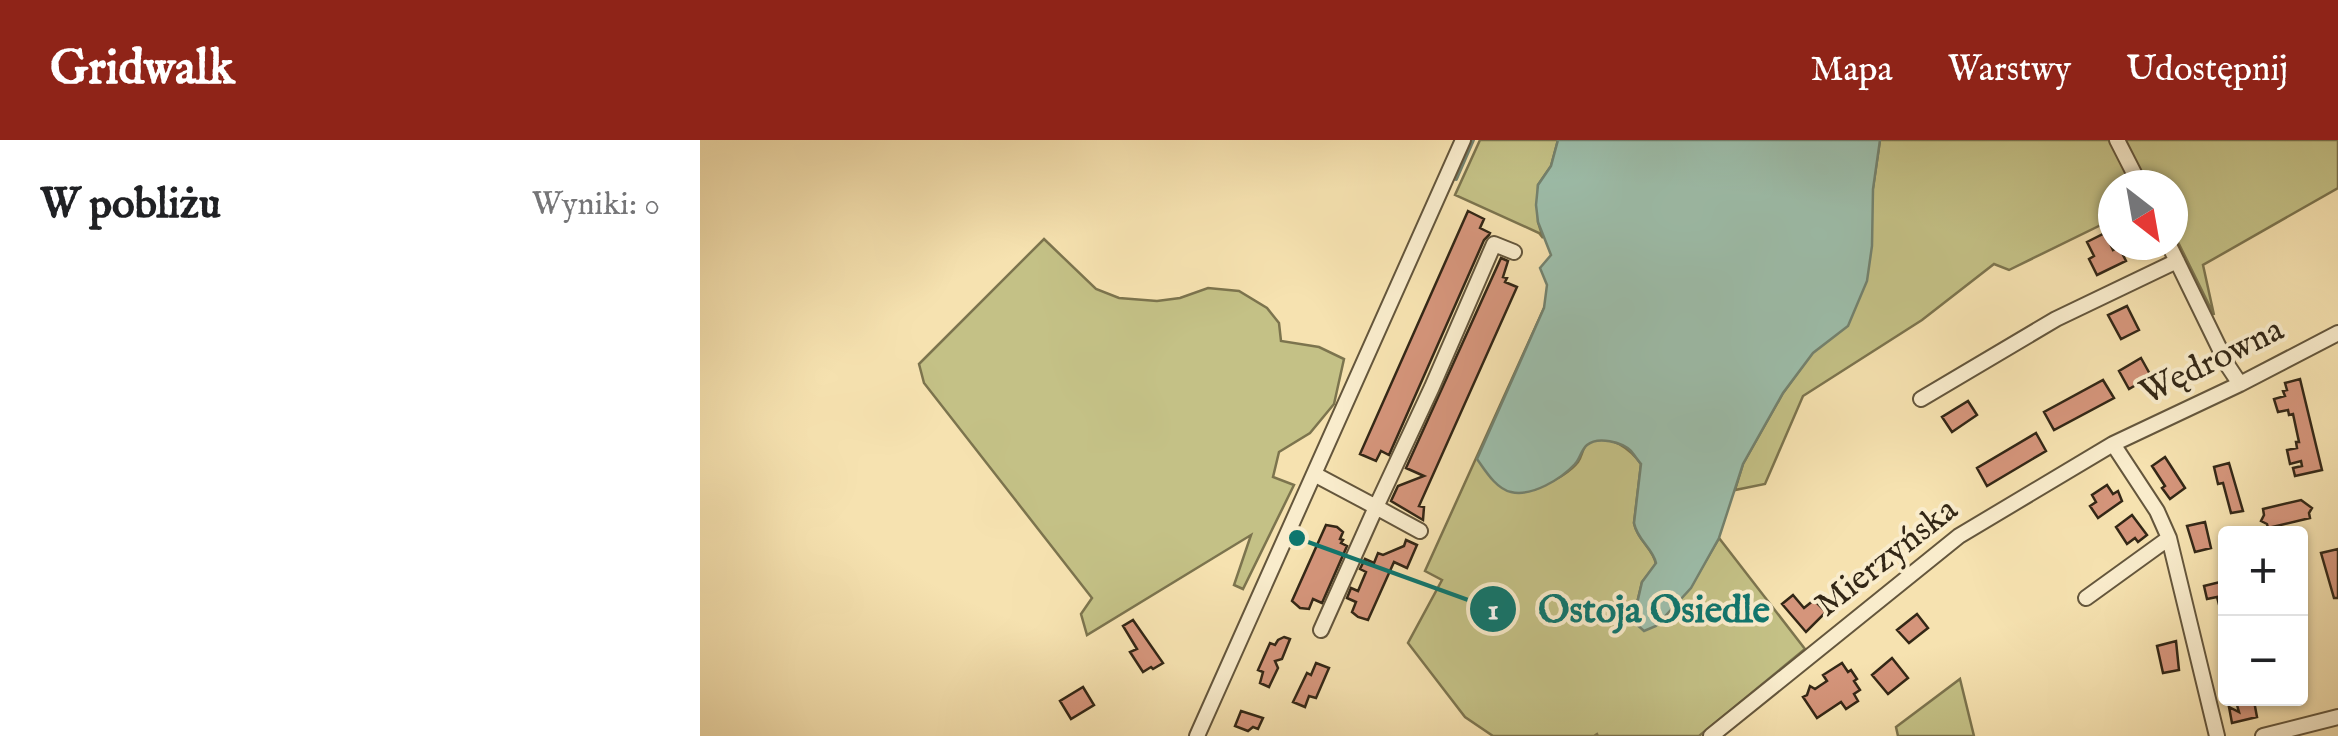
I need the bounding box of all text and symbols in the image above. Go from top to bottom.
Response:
text: Gridwalk [50,40,235,100]
text: Mapa [1810,48,1893,93]
text: Warstwy [1948,48,2071,93]
text: Udostępnij [2126,48,2288,93]
north arrow [2098,170,2188,260]
text: W pobliżu [40,179,221,232]
text: Wyniki: 0 [532,185,660,226]
street label: Wędrowna [2133,308,2292,416]
street label: Mierzyńska [1806,488,1968,628]
map controls [2218,526,2308,706]
button: + [2218,526,2308,616]
callout: Ostoja Osiedle [1468,575,1791,643]
text: Ostoja Osiedle [1538,588,1771,636]
text: 1 [1487,592,1499,630]
button: − [2218,616,2308,706]

